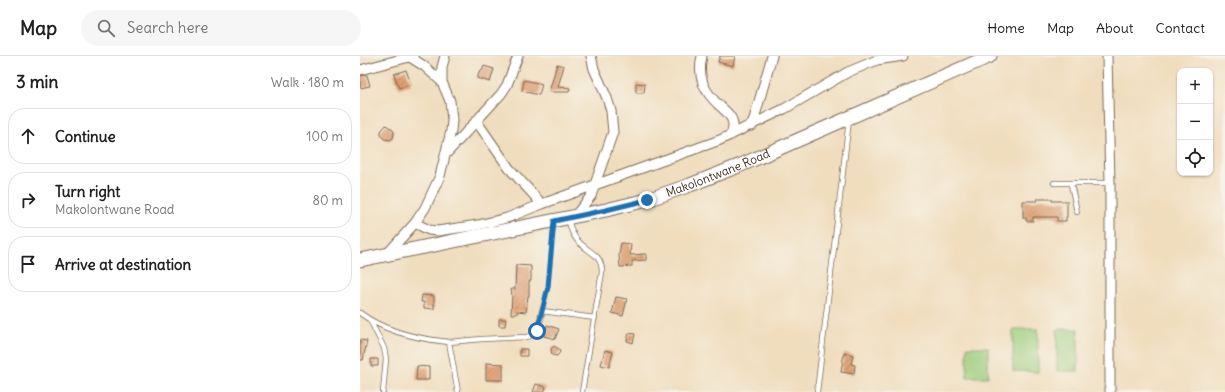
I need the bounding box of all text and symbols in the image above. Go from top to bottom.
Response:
search box [81,10,361,46]
text: Map [20,16,57,40]
icon: search [95,17,117,39]
text: Search here [127,18,208,37]
text: Home [987,19,1025,37]
text: Map [1047,19,1074,37]
text: About [1096,19,1134,37]
text: Contact [1156,19,1205,37]
map controls [1177,68,1213,176]
button: + [1177,68,1213,104]
text: 3 min [16,71,58,93]
text: Walk · 180 m [271,74,344,91]
button: − [1177,104,1213,140]
icon: ahead [17,125,39,147]
text: Continue [55,127,116,146]
text: 100 m [306,128,343,145]
button: locate [1177,140,1213,176]
street label: Makolontwane Road [664,145,772,200]
text: Turn right [55,182,120,201]
icon: right [17,189,39,211]
route end [638,191,656,209]
text: 80 m [312,192,343,209]
text: Makolontwane Road [55,201,174,218]
icon: arrive [17,253,39,275]
text: Arrive at destination [55,255,191,274]
route start [528,322,546,340]

